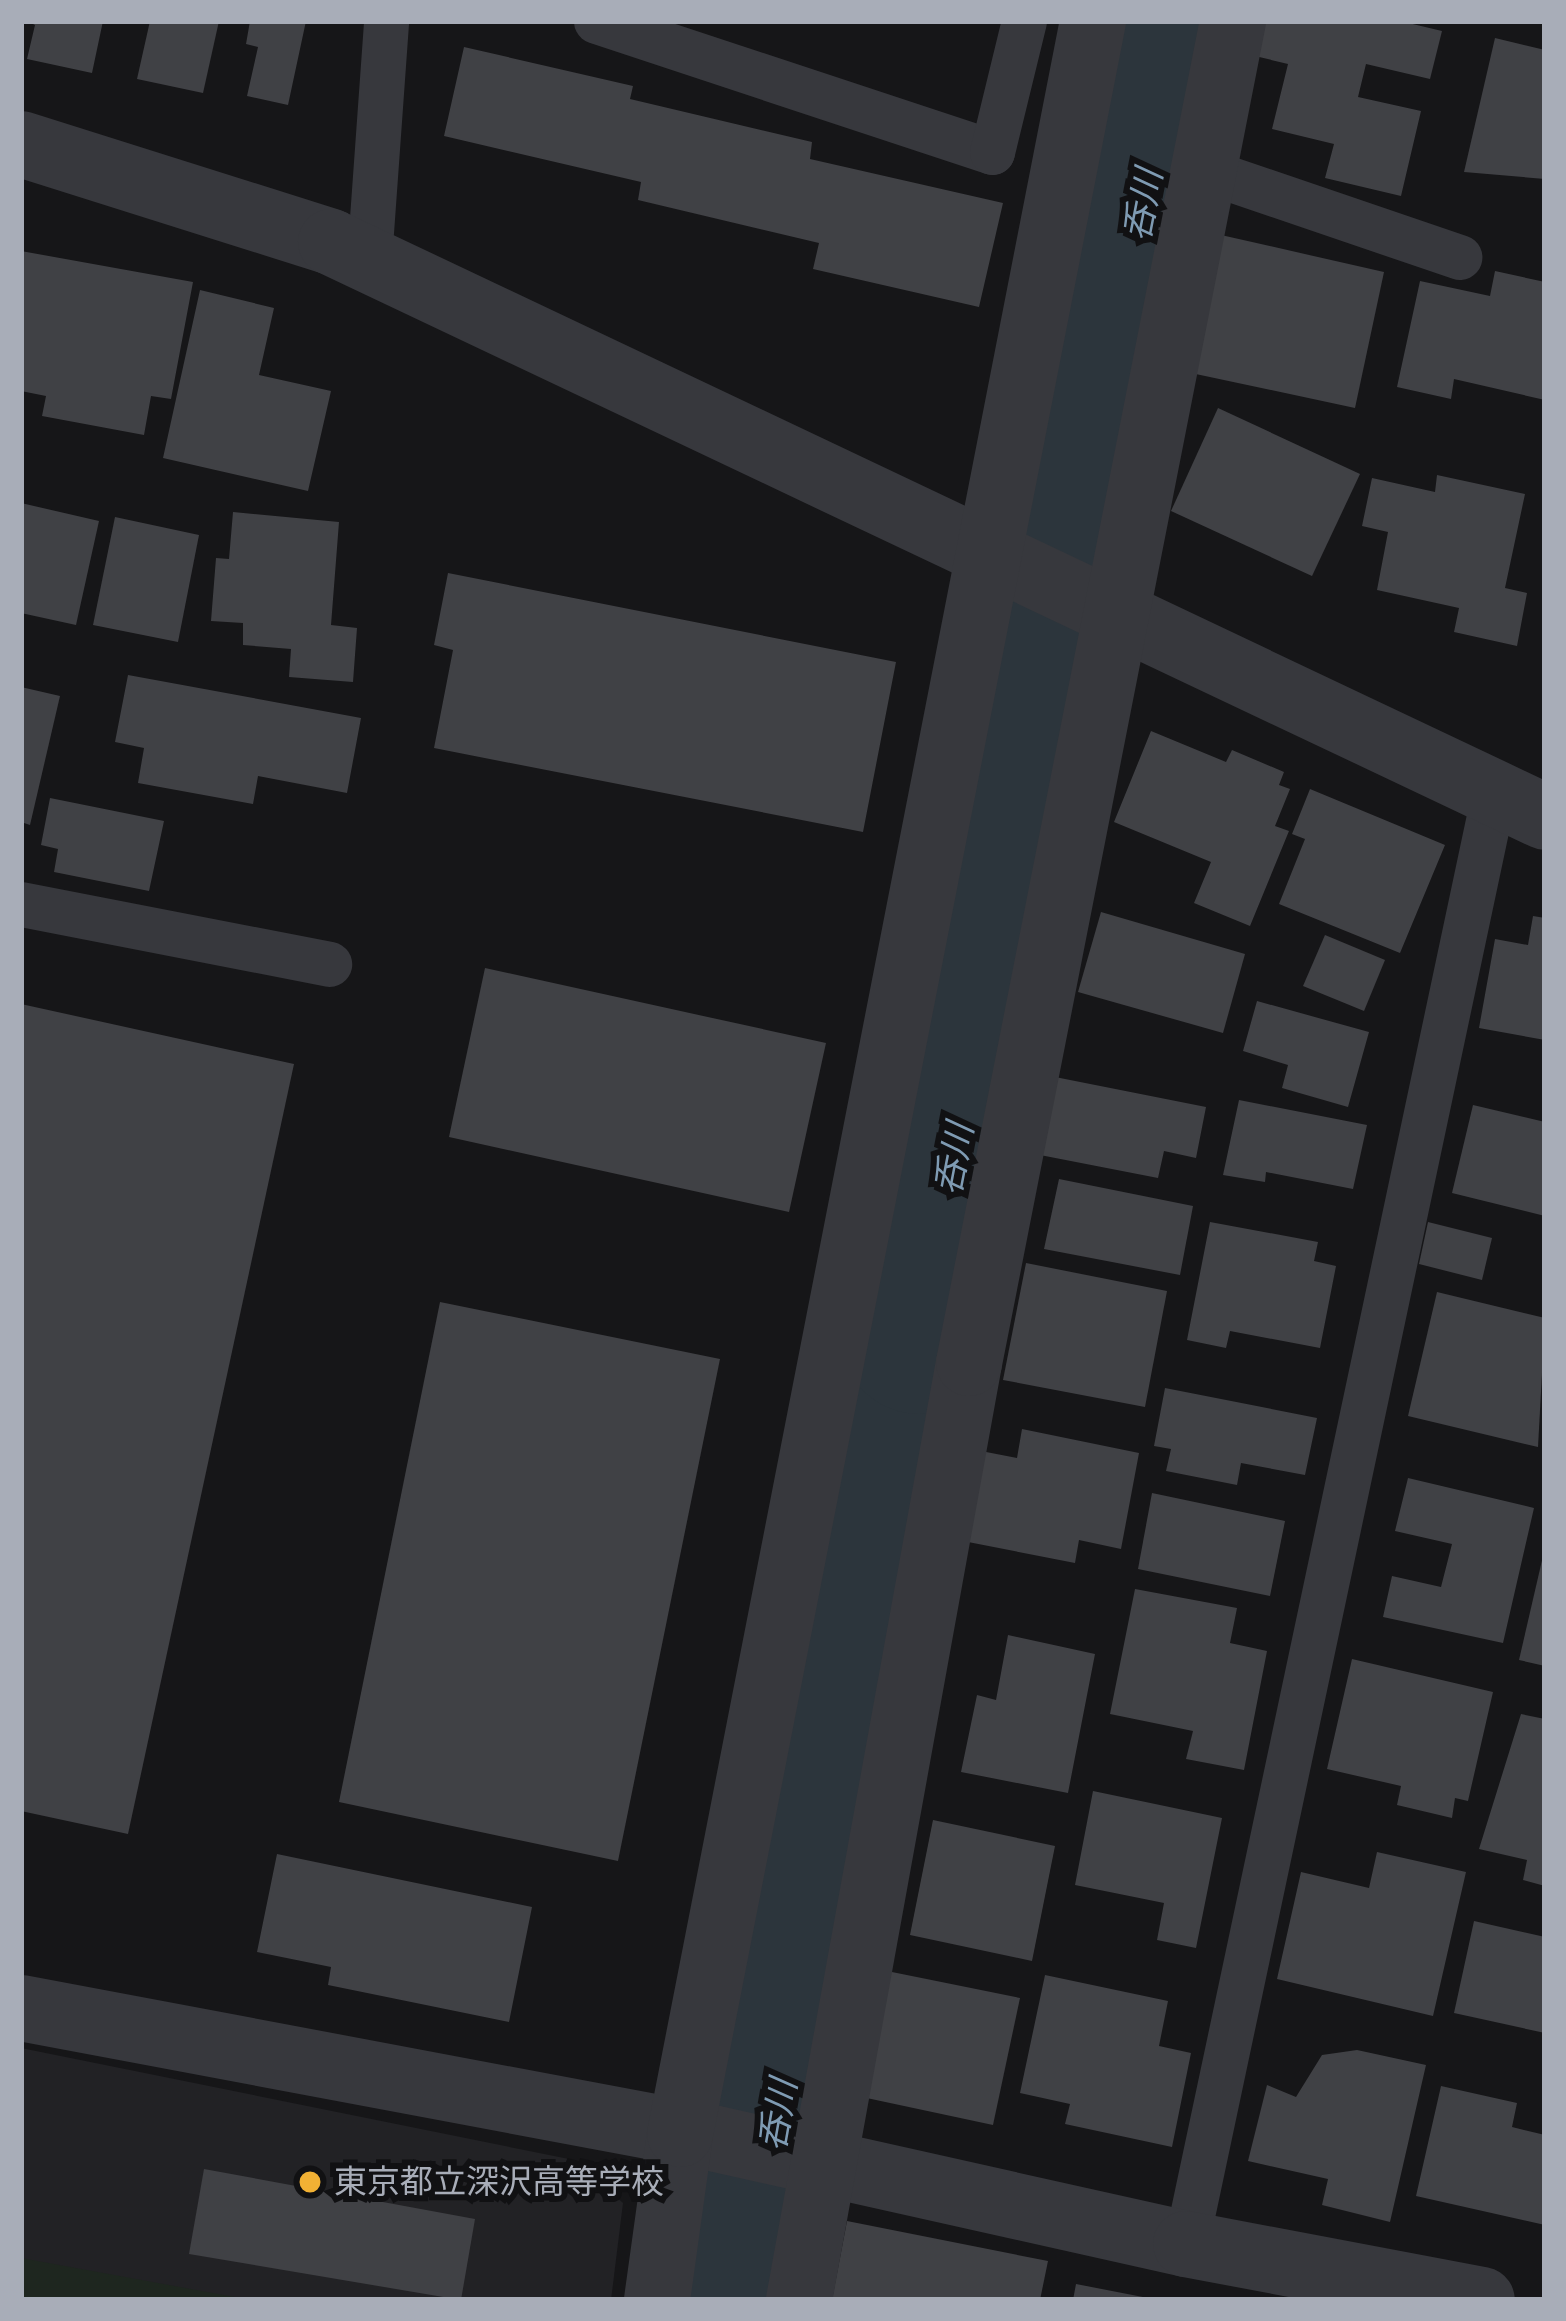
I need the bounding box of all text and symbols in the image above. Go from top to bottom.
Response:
water label: 呑川 [1115,166,1171,244]
water label: 呑川 [926,1120,982,1198]
water label: 呑川 [750,2076,806,2154]
place label: 東京都立深沢高等学校 [334,2162,664,2202]
marker: 東京都立深沢高等学校 [297,2169,323,2195]

